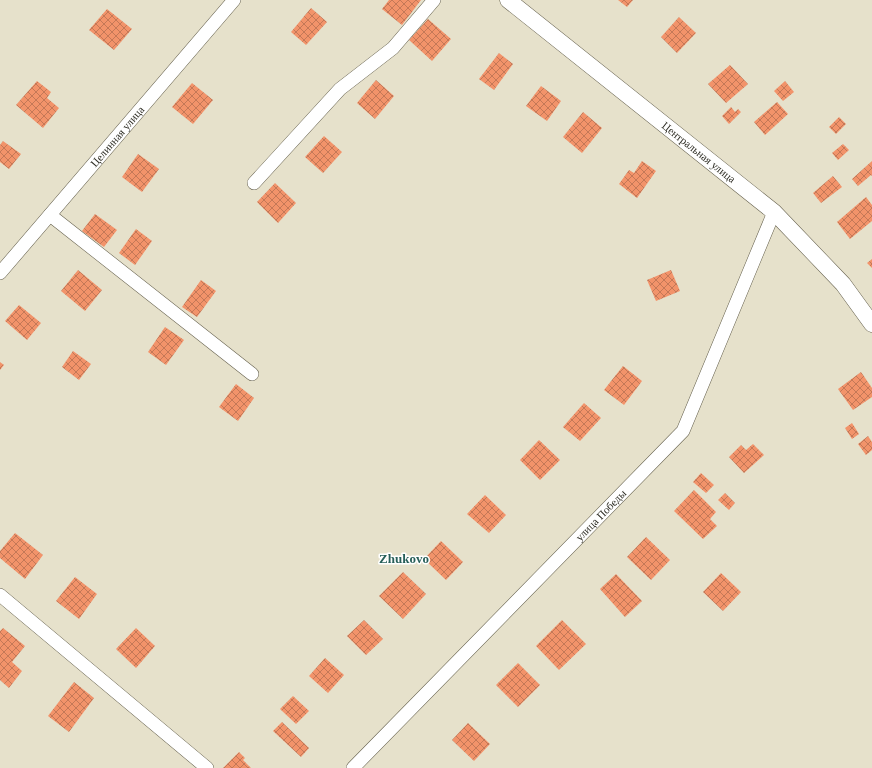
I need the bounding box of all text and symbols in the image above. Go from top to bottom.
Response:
street label: Целинная улица [88,104,146,169]
street label: Центральная улица [660,119,738,185]
street label: улица Победы [573,487,629,543]
district label: Zhukovo [379,551,429,566]

